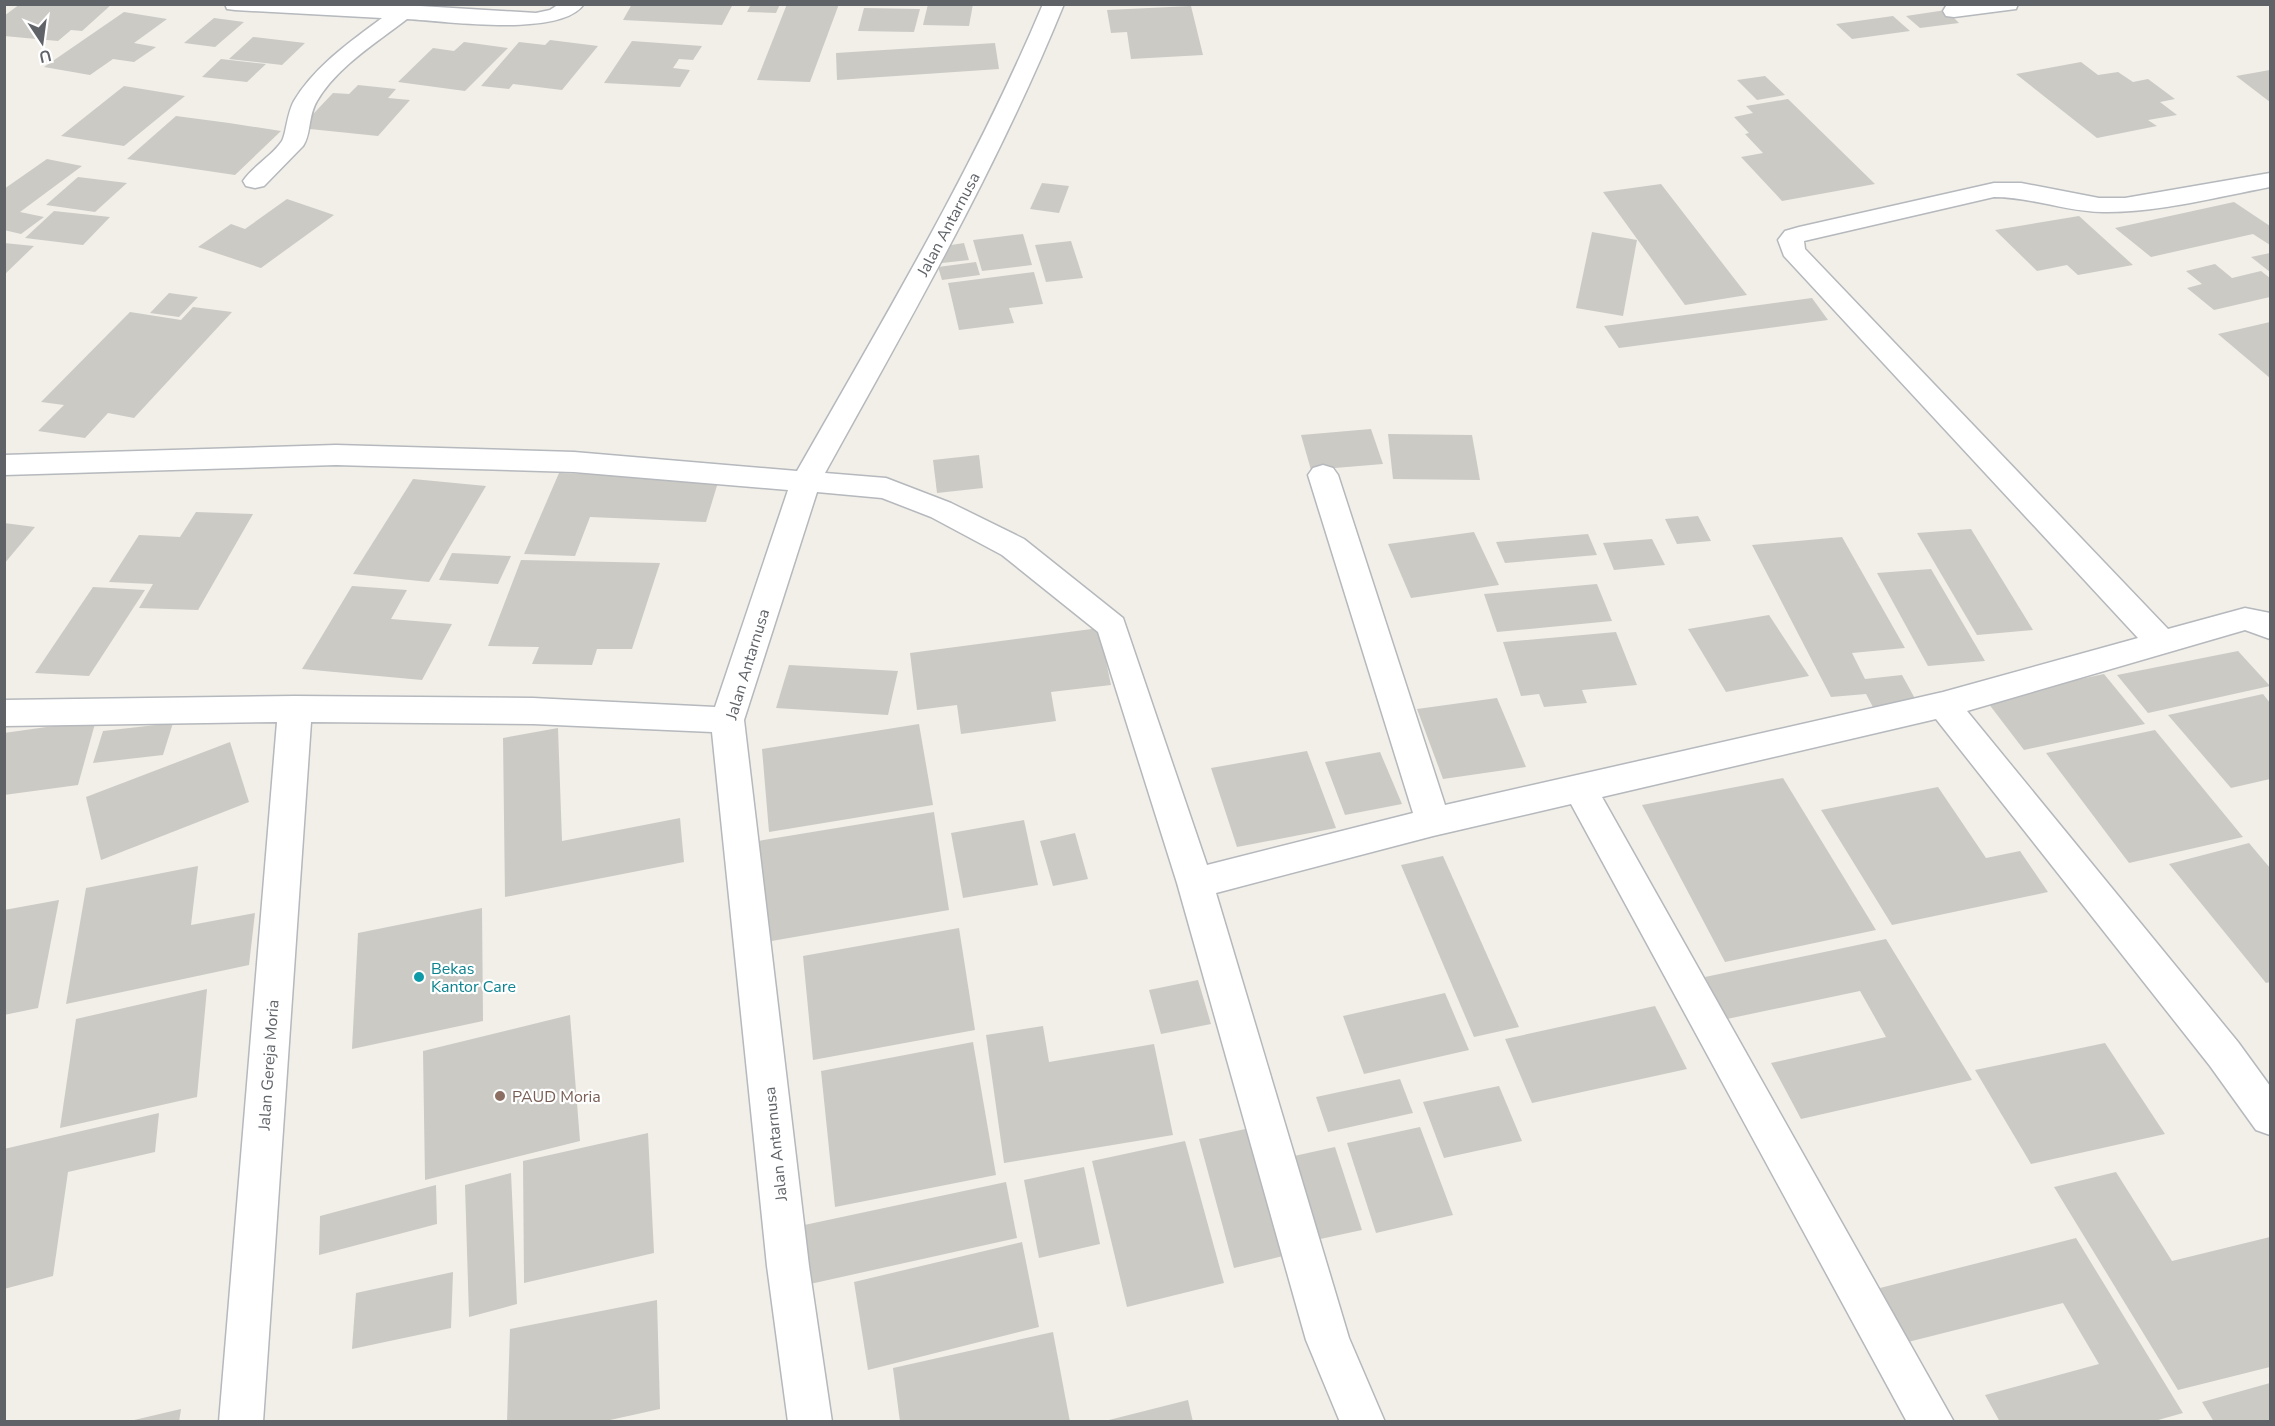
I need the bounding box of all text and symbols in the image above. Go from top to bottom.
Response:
north arrow [12,12,72,72]
text: U [37,44,53,68]
street label: Jalan Antarnusa [912,169,986,281]
street label: Jalan Antarnusa [720,606,775,723]
place label: Bekas Kantor Care [431,958,516,998]
marker: Bekas Kantor Care [412,970,426,984]
street label: Jalan Gereja Moria [253,999,285,1132]
place label: PAUD Moria [512,1086,601,1108]
street label: Jalan Antarnusa [759,1086,793,1203]
marker: PAUD Moria [493,1089,507,1103]

